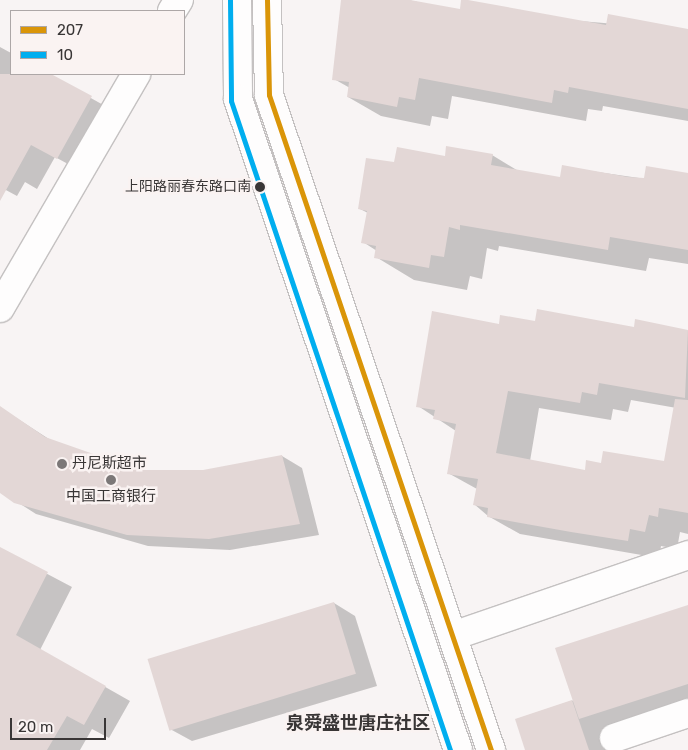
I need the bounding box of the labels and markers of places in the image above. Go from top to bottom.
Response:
place label: 上阳路丽春东路口南 [125,179,251,195]
marker: 上阳路丽春东路口南 [255,182,265,192]
place label: 丹尼斯超市 [72,455,147,473]
marker: 丹尼斯超市 [56,458,68,470]
marker: 中国工商银行 [105,474,117,486]
place label: 中国工商银行 [66,488,156,506]

